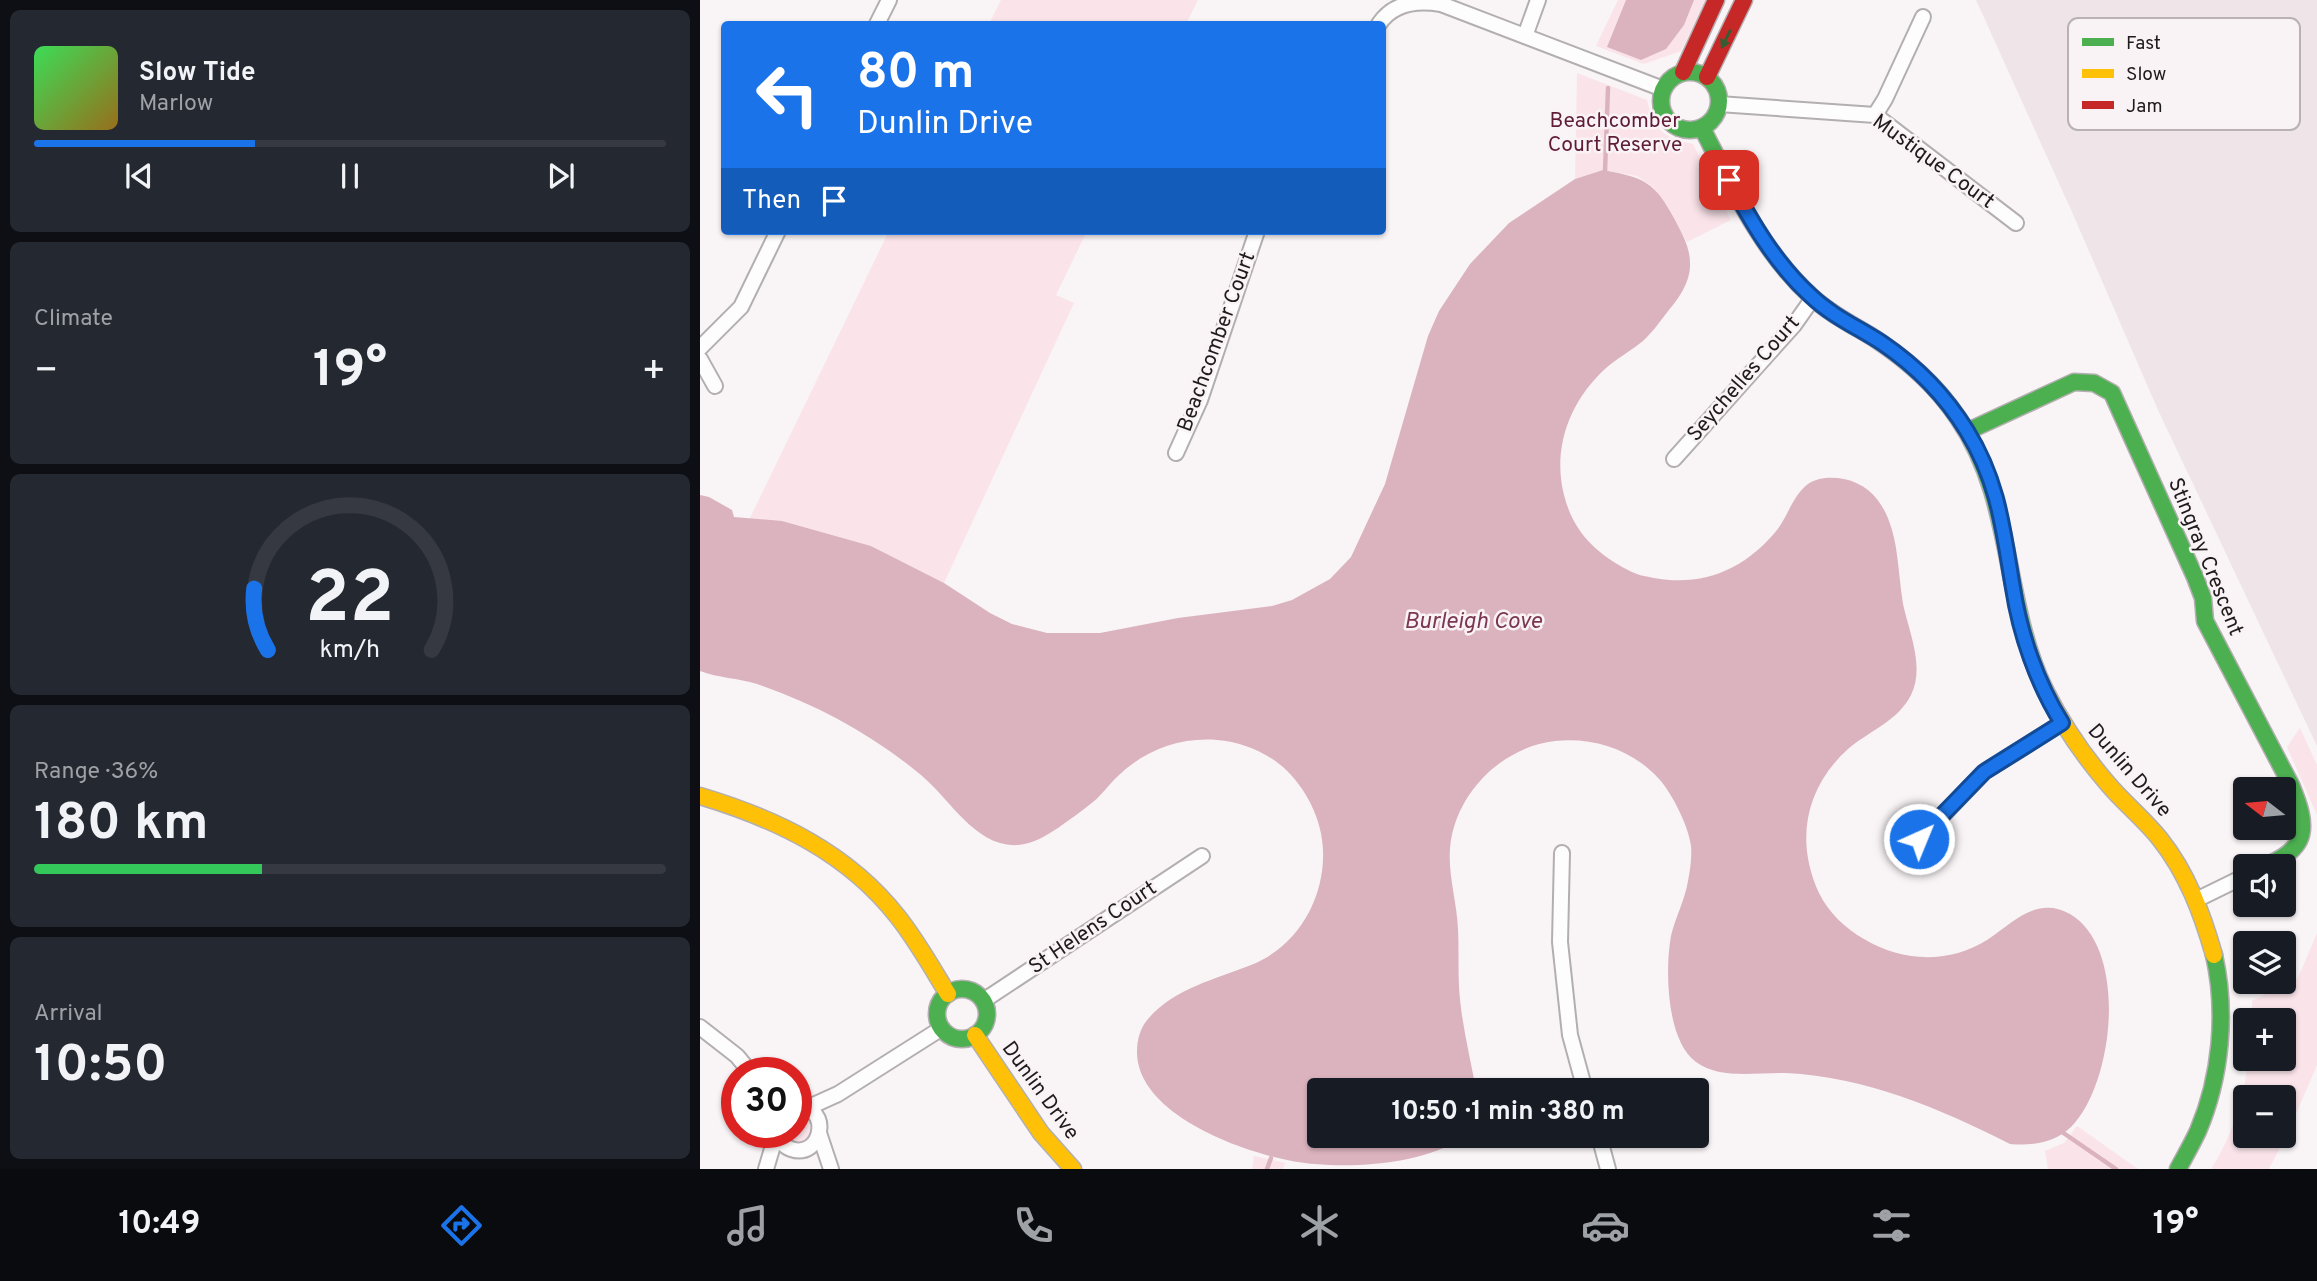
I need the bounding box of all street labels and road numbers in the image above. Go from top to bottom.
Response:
street label: Mustique Court [1866,109,2000,215]
street label: Beachcomber Court [1172,248,1262,436]
street label: Seychelles Court [1682,310,1806,448]
street label: Stingray Crescent [2161,474,2249,640]
street label: Dunlin Drive [2081,719,2177,823]
street label: St Helens Court [1024,875,1162,981]
street label: Dunlin Drive [995,1036,1085,1146]

